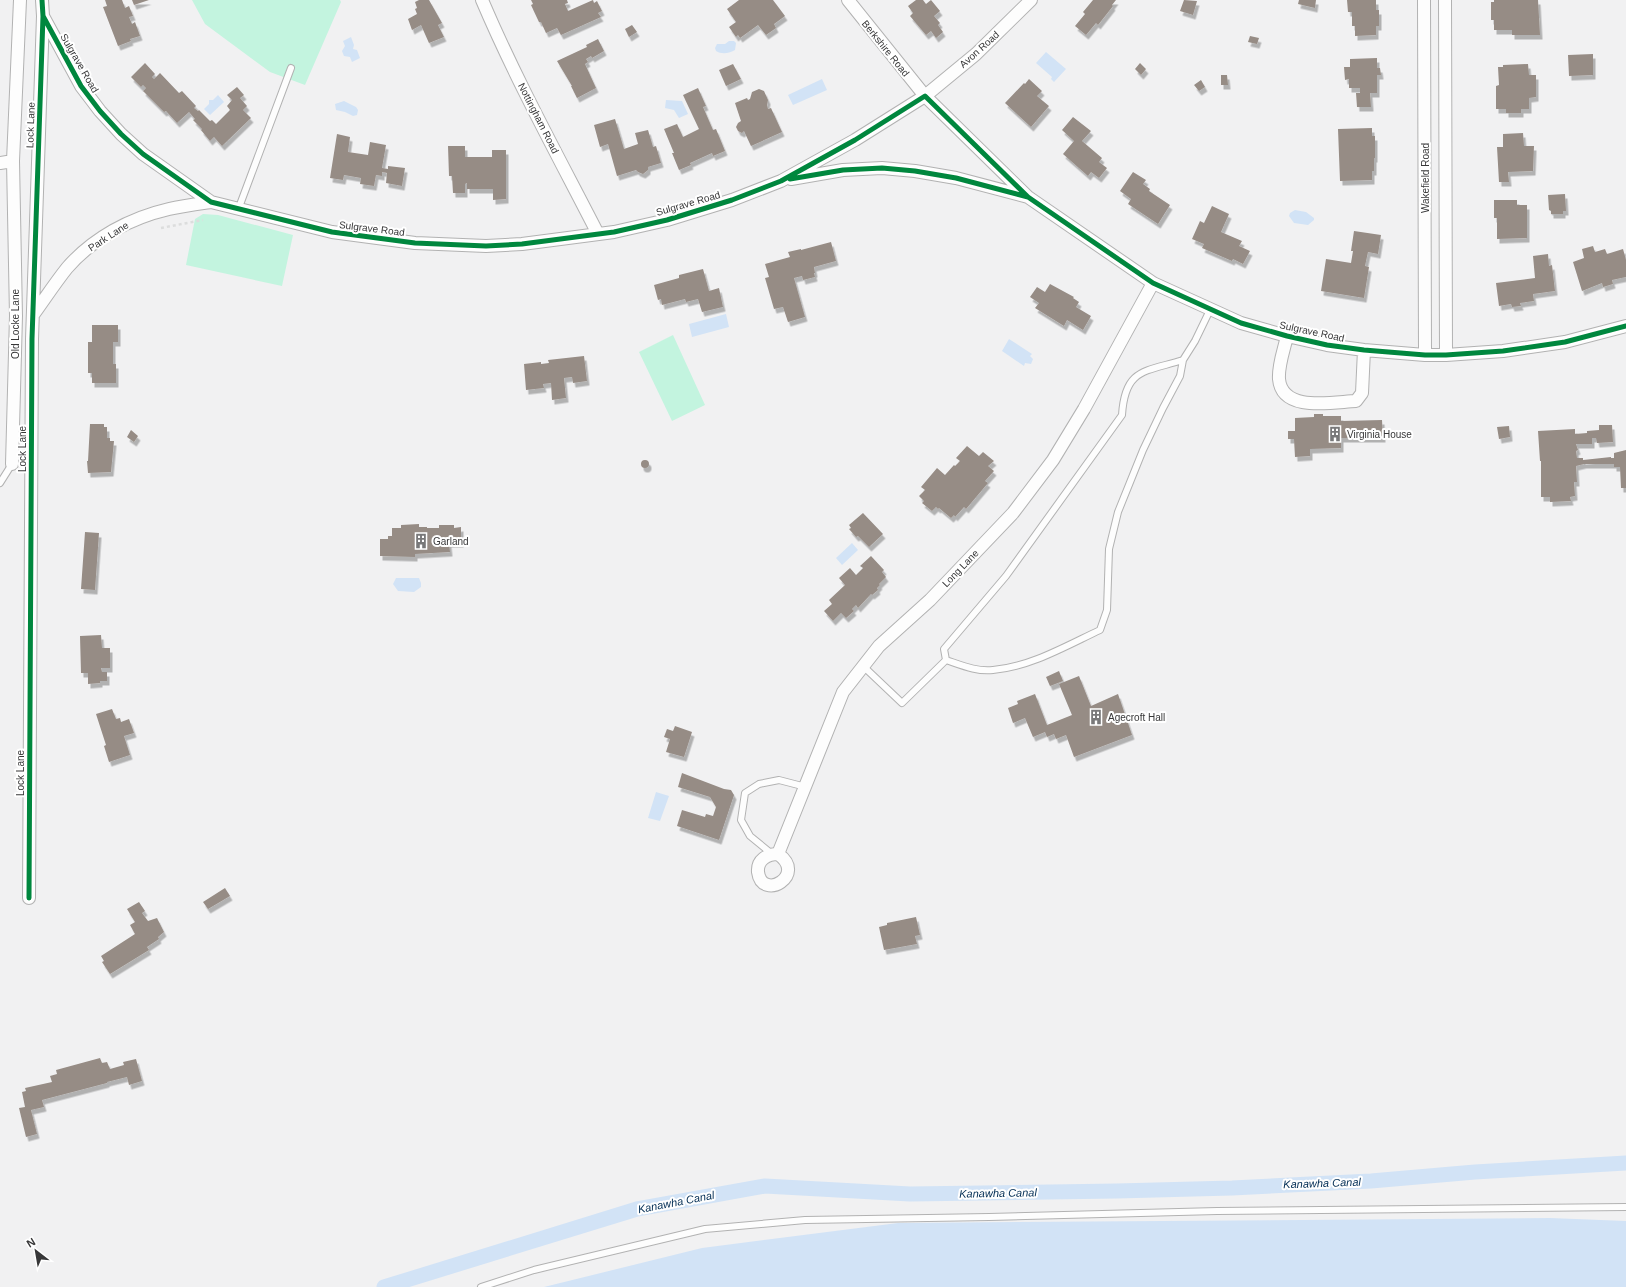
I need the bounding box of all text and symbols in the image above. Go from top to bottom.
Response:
street label: Berkshire Road [860,18,912,79]
street label: Avon Road [957,29,1001,70]
street label: Sulgrave Road [58,32,101,95]
street label: Nottingham Road [516,81,561,155]
street label: Lock Lane [24,101,37,148]
street label: Wakefield Road [1420,143,1431,213]
street label: Sulgrave Road [655,189,721,218]
street label: Park Lane [86,219,131,253]
street label: Sulgrave Road [338,219,405,238]
street label: Old Locke Lane [10,289,21,359]
street label: Sulgrave Road [1278,319,1345,344]
street label: Lock Lane [17,425,28,472]
building icon: Virginia House [1326,425,1344,443]
place label: Virginia House [1347,429,1412,440]
building icon: Garland [412,532,430,550]
place label: Garland [433,536,469,547]
street label: Long Lane [940,547,981,589]
building icon: Agecroft Hall [1087,708,1105,726]
place label: Agecroft Hall [1108,712,1165,723]
street label: Lock Lane [15,749,26,796]
water label: Kanawha Canal [1283,1176,1362,1190]
water label: Kanawha Canal [959,1186,1037,1200]
water label: Kanawha Canal [637,1189,716,1215]
north arrow [16,1231,56,1271]
text: N [24,1235,37,1250]

